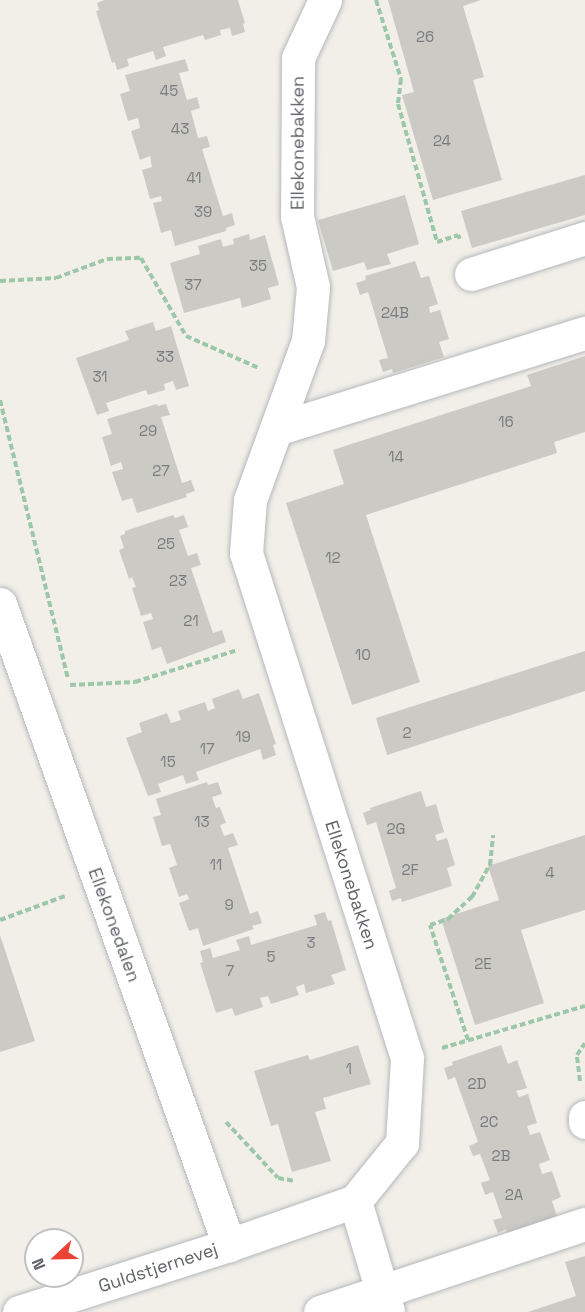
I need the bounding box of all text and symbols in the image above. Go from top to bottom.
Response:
house number: 26 [416,28,434,46]
street label: Ellekonebakken [287,76,309,210]
house number: 45 [160,82,178,100]
house number: 43 [171,120,189,138]
house number: 24 [433,132,451,150]
house number: 41 [186,169,202,187]
house number: 39 [194,203,212,221]
house number: 35 [249,257,267,275]
house number: 37 [184,276,202,294]
house number: 24B [381,304,409,322]
house number: 33 [156,348,174,366]
house number: 31 [92,368,108,386]
house number: 16 [498,413,514,431]
house number: 29 [139,422,157,440]
house number: 14 [388,448,404,466]
house number: 27 [152,462,170,480]
house number: 25 [157,535,175,553]
house number: 12 [325,549,341,567]
house number: 23 [169,572,187,590]
house number: 21 [183,612,199,630]
house number: 10 [355,646,371,664]
house number: 2 [402,724,412,742]
house number: 19 [235,728,251,746]
house number: 17 [200,740,214,758]
house number: 15 [160,753,176,771]
house number: 13 [194,813,210,831]
street label: Ellekonebakken [320,818,382,952]
house number: 2G [387,820,405,838]
house number: 11 [210,856,222,874]
house number: 2F [401,861,419,879]
house number: 4 [545,864,555,882]
street label: Ellekonedalen [83,865,145,985]
house number: 9 [224,896,234,914]
house number: 3 [306,934,316,952]
house number: 5 [267,948,275,966]
house number: 2E [474,955,492,973]
house number: 7 [226,962,234,980]
house number: 1 [346,1060,352,1078]
house number: 2D [468,1075,486,1093]
house number: 2C [480,1113,498,1131]
house number: 2B [492,1147,510,1165]
house number: 2A [505,1186,523,1204]
north arrow [24,1228,84,1288]
street label: Guldstjernevej [96,1239,220,1297]
text: N [27,1255,50,1273]

